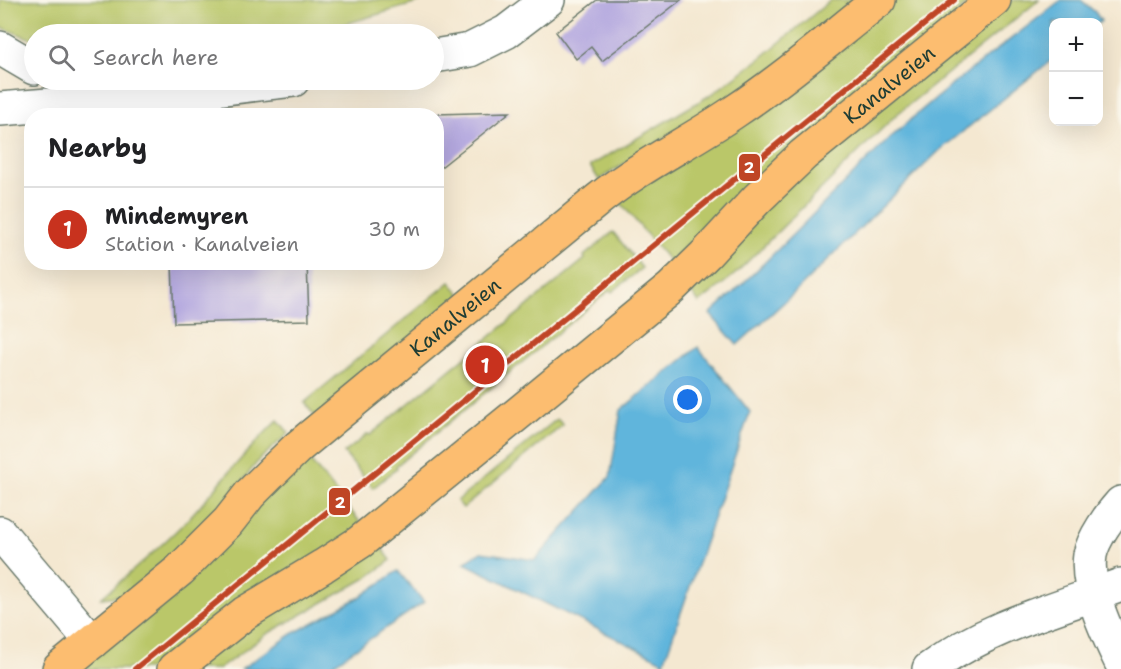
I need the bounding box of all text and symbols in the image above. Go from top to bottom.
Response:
map controls [1049,18,1103,126]
button: + [1049,18,1103,72]
search box [24,24,444,90]
street label: Kanalveien [838,39,941,130]
icon: search [45,41,78,74]
text: Search here [93,43,219,72]
button: − [1049,72,1103,126]
text: Nearby [48,130,147,165]
line badge: 2 [738,153,761,182]
text: 2 [743,157,755,178]
text: Mindemyren [105,202,248,231]
text: 1 [63,216,72,242]
text: 30 m [368,216,420,242]
text: Station · Kanalveien [105,231,299,257]
street label: Kanalveien [404,271,507,363]
pin: 1 [466,342,504,388]
your location [673,385,702,414]
line badge: 2 [328,487,351,516]
text: 2 [334,492,346,513]

